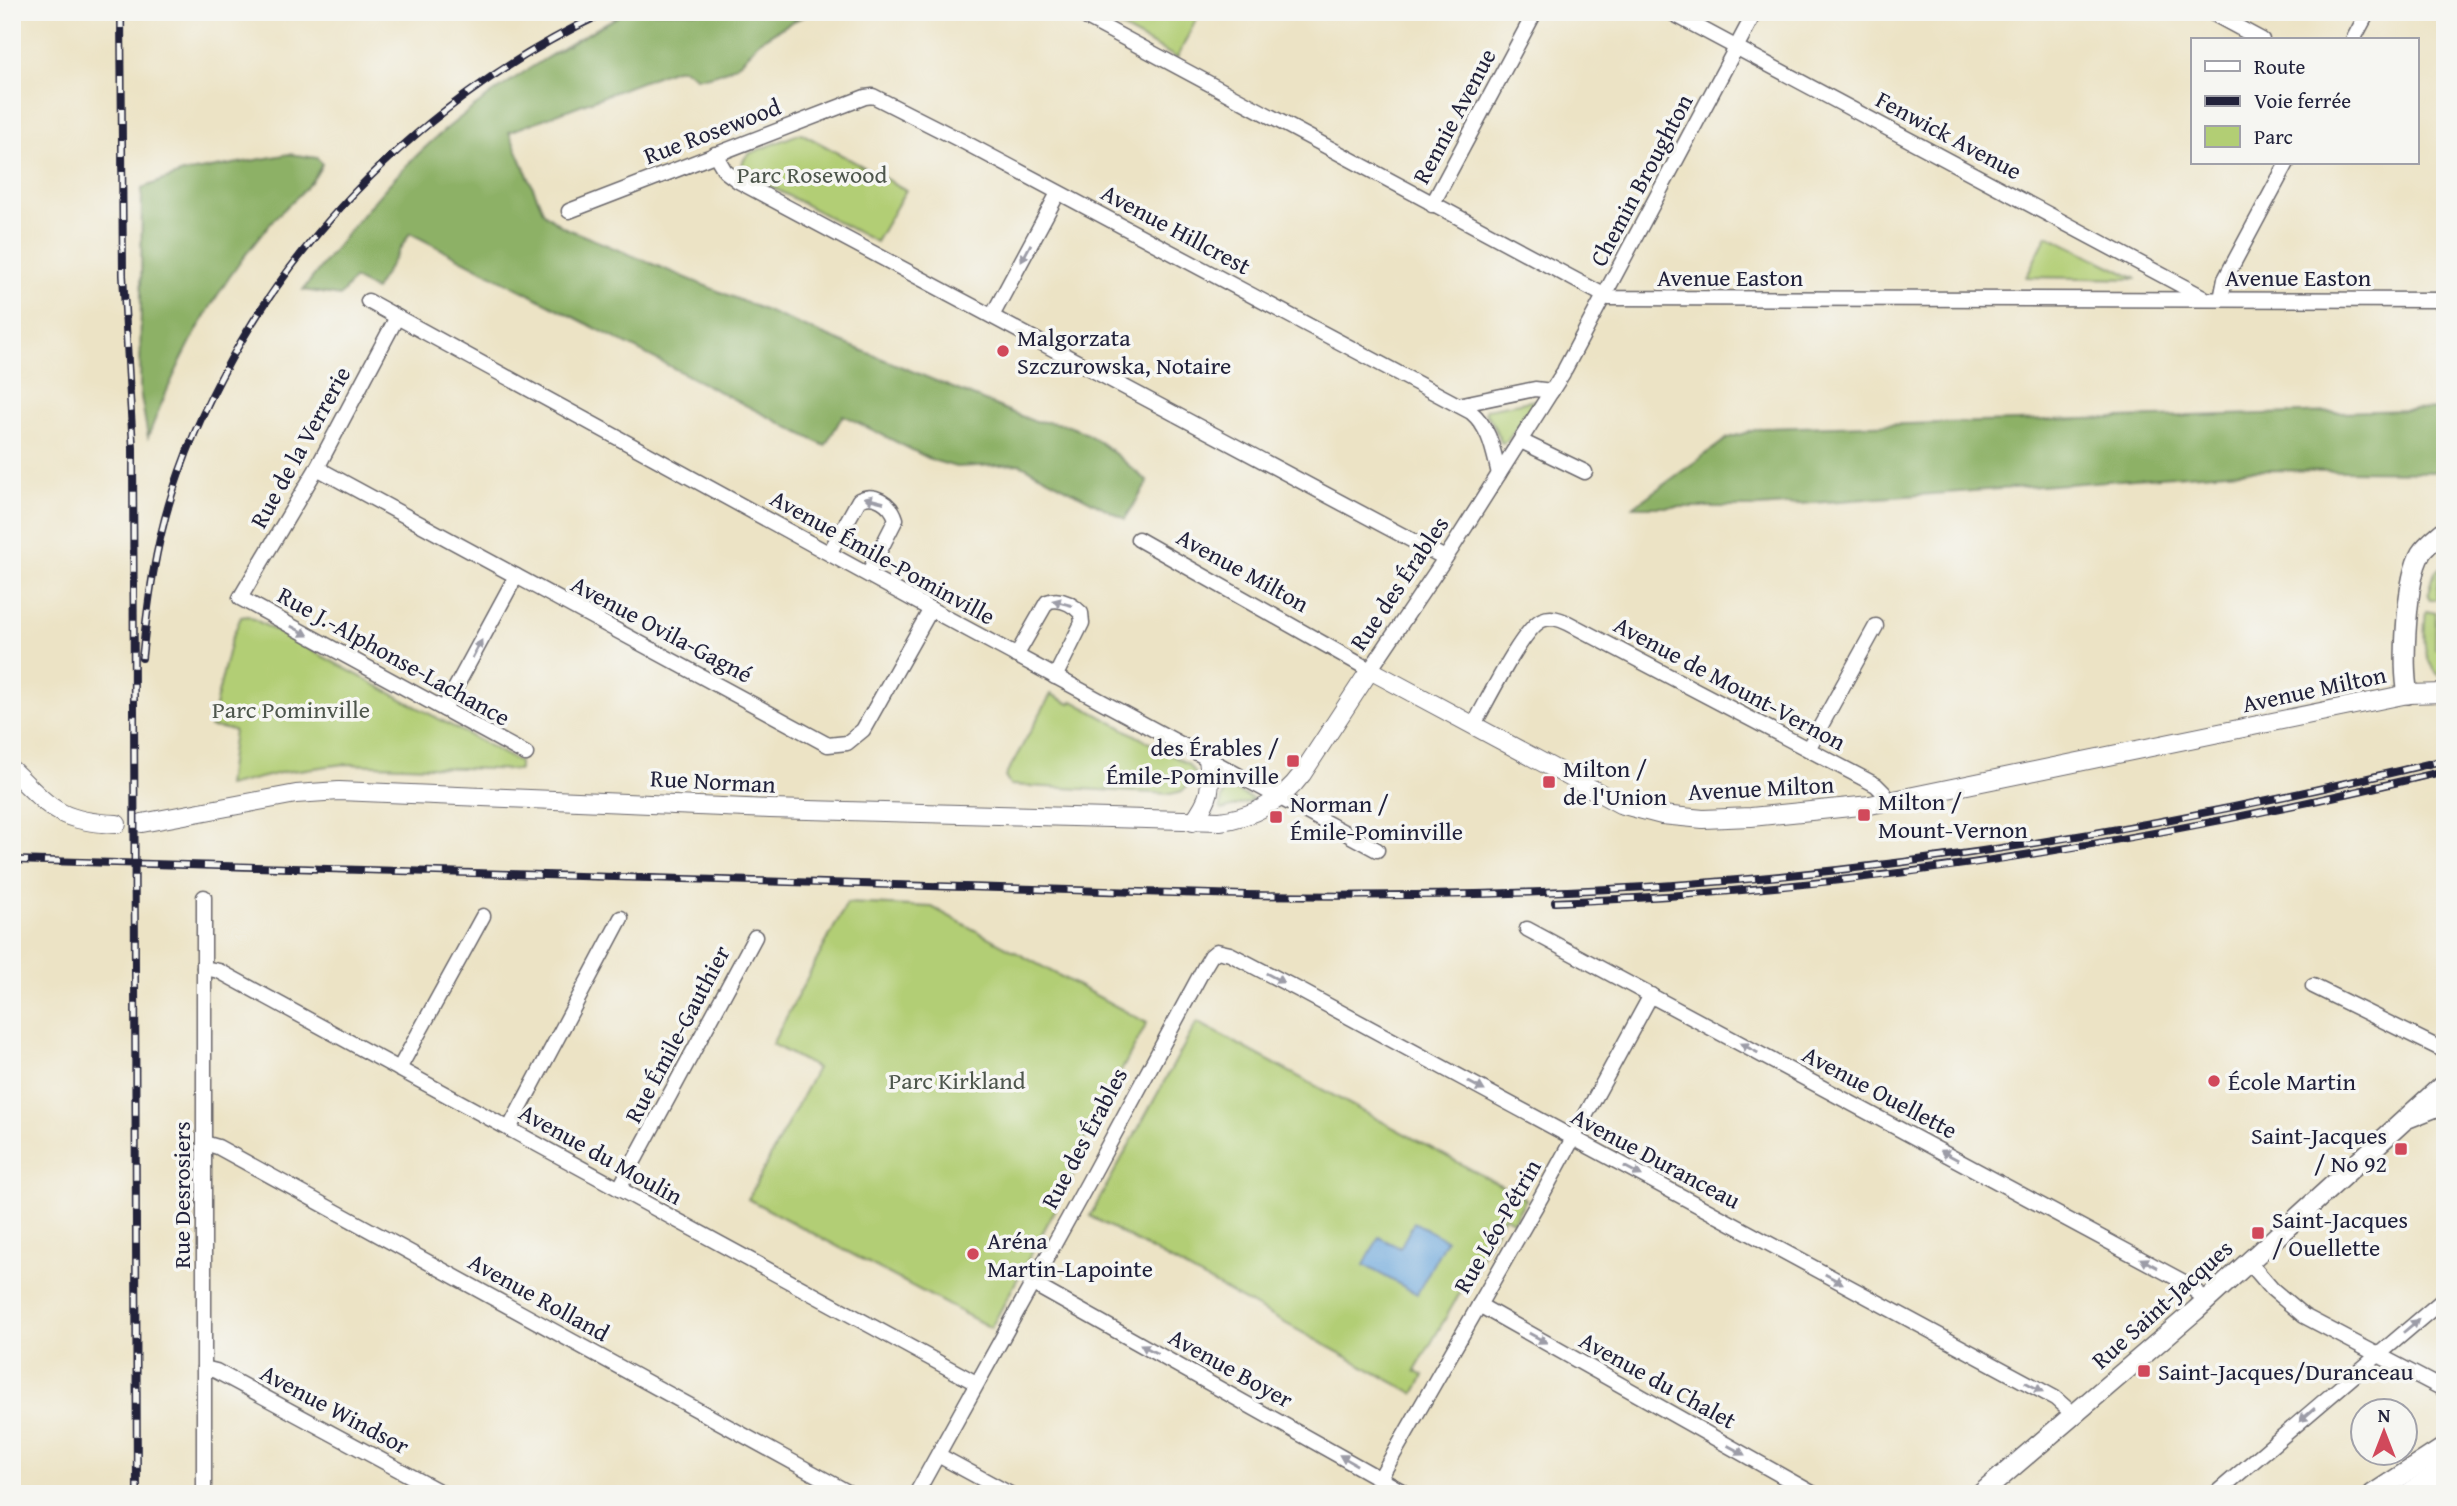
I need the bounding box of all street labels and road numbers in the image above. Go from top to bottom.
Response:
street label: Rennie Avenue [1404,42,1504,190]
street label: Fenwick Avenue [1870,82,2028,188]
street label: Chemin Broughton [1581,87,1701,272]
street label: Rue Rosewood [638,89,786,173]
street label: Avenue Hillcrest [1095,175,1257,283]
street label: Avenue Easton [1657,260,1804,295]
street label: Avenue Easton [2225,260,2372,295]
street label: Rue de la Verrerie [241,360,359,534]
street label: Avenue Émile-Pominville [764,481,1002,633]
street label: Rue des Érables [1341,509,1457,657]
street label: Avenue Milton [1170,519,1316,621]
street label: Avenue Ovila-Gagné [565,566,759,692]
street label: Rue J.-Alphonse-Lachance [271,577,517,735]
street label: Avenue de Mount-Vernon [1608,607,1853,759]
street label: Avenue Milton [2239,657,2390,721]
street label: Rue Norman [649,760,777,802]
street label: Avenue Milton [1687,767,1836,809]
street label: Rue Émile-Gauthier [615,939,739,1129]
street label: Avenue Ouellette [1796,1036,1964,1148]
street label: Rue des Érables [1032,1061,1136,1215]
street label: Avenue du Moulin [513,1095,690,1214]
street label: Avenue Duranceau [1565,1099,1747,1217]
street label: Rue Desrosiers [164,1121,199,1269]
street label: Rue Léo-Pétrin [1444,1152,1550,1299]
street label: Rue Saint-Jacques [2084,1231,2240,1377]
street label: Avenue Rolland [462,1244,616,1350]
street label: Avenue Boyer [1162,1319,1300,1417]
street label: Avenue du Chalet [1573,1322,1743,1438]
street label: Avenue Windsor [254,1355,416,1463]

